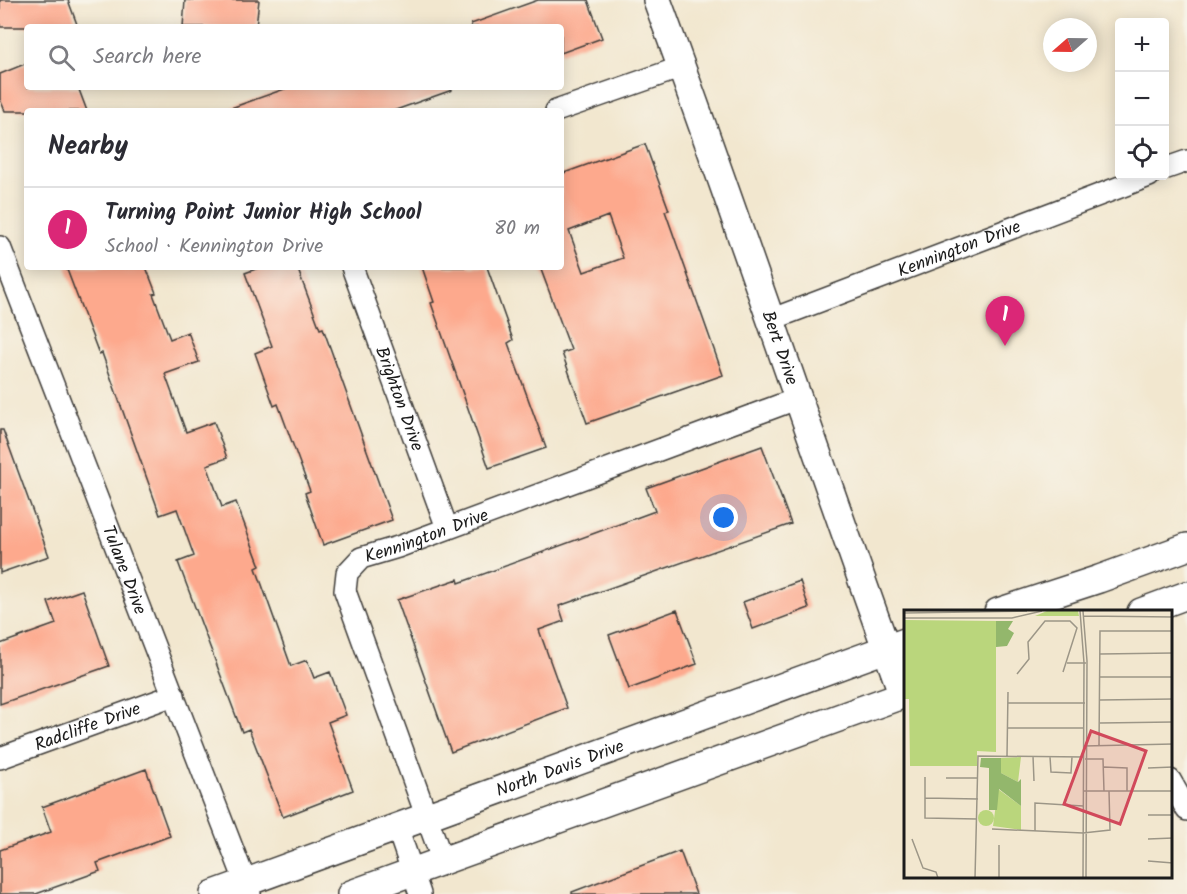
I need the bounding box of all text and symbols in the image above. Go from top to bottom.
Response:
north arrow [1043,18,1097,72]
map controls [1115,18,1169,180]
button: + [1115,18,1169,72]
search box [24,24,564,90]
text: Search here [93,40,201,75]
icon: search [45,41,78,74]
button: − [1115,72,1169,126]
text: Nearby [48,126,128,168]
button: locate [1115,126,1169,180]
text: Turning Point Junior High School [105,196,422,231]
text: 1 [64,213,71,245]
text: 80 m [494,213,540,245]
street label: Kennington Drive [893,213,1025,286]
text: School · Kennington Drive [105,231,323,263]
pin: 1 [986,296,1024,346]
street label: Bert Drive [753,307,805,390]
street label: Brighton Drive [366,343,431,455]
street label: Kennington Drive [361,502,493,572]
your location [709,503,738,532]
street label: Tulane Drive [93,521,154,619]
inset map [904,610,1172,879]
street label: Radcliffe Drive [31,695,145,760]
street label: North Davis Drive [492,733,628,806]

